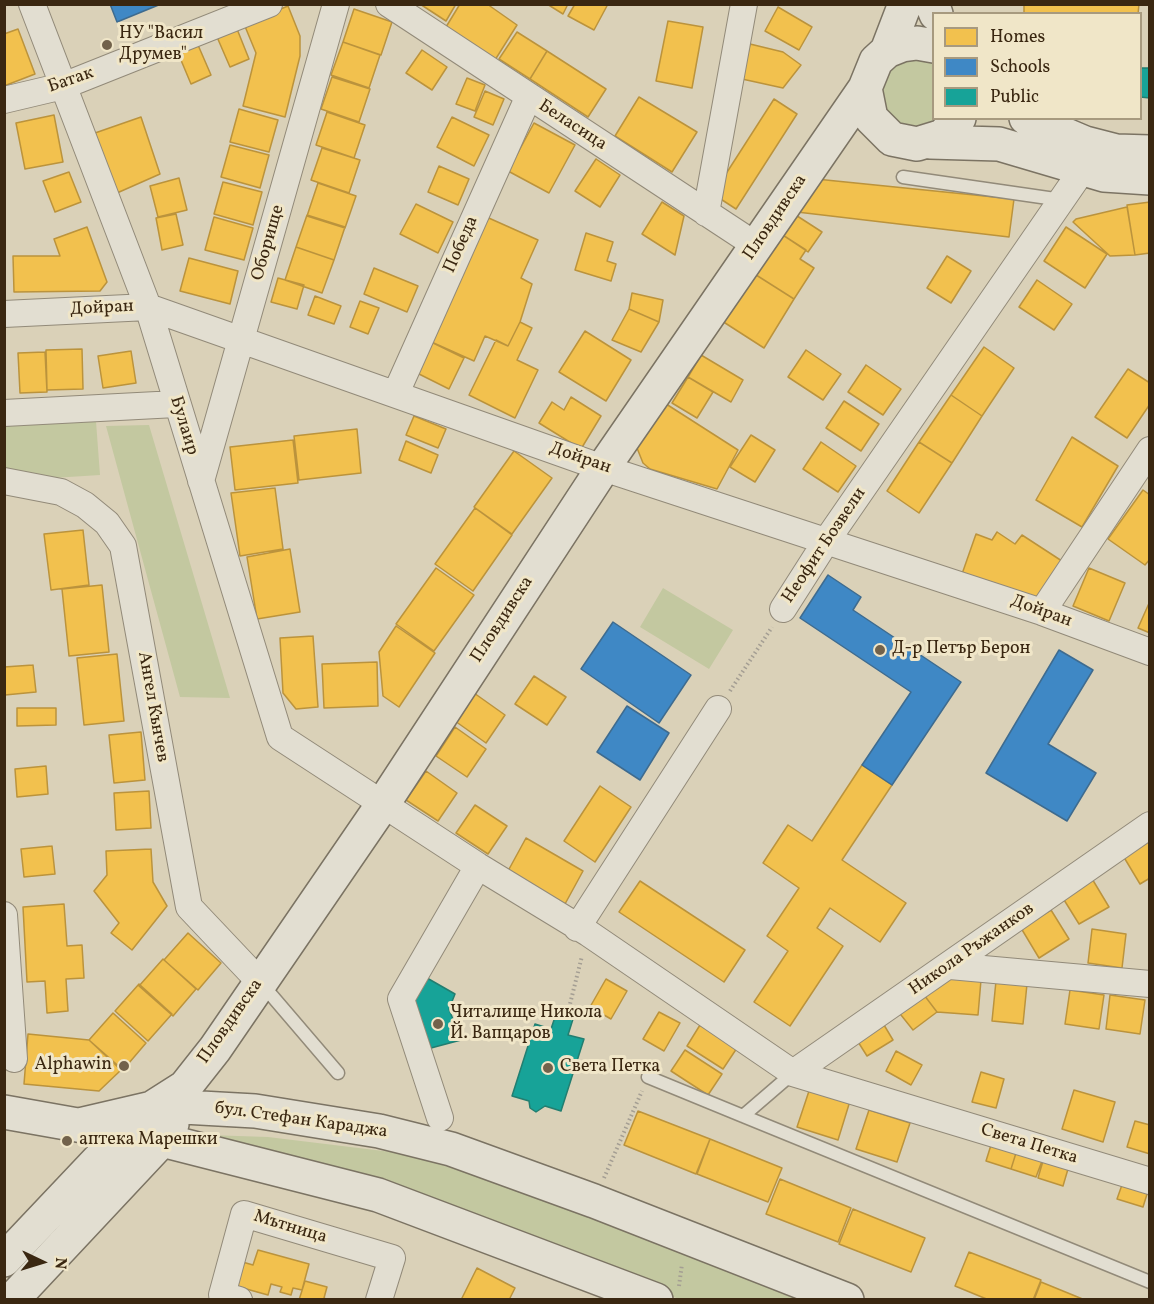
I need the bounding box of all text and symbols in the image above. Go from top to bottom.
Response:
legend [932,12,1142,120]
place label: НУ "Васил Друмев" [119,24,203,66]
text: Homes [990,25,1045,50]
marker: НУ "Васил Друмев" [100,38,114,52]
text: Schools [990,55,1050,80]
street label: Батак [45,63,97,99]
text: Public [990,85,1039,110]
street label: Беласица [534,96,610,156]
street label: Пловдивска [739,171,813,265]
street label: Оборище [248,203,290,283]
street label: Победа [440,213,484,277]
street label: Дойран [70,297,134,321]
street label: Булаир [164,394,202,458]
street label: Дойран [546,438,614,480]
street label: Неофит Бозвели [778,484,872,608]
street label: Пловдивска [467,573,539,667]
street label: Дойран [1007,591,1075,633]
place label: Д-р Петър Берон [892,639,1031,661]
marker: Д-р Петър Берон [873,643,887,657]
street label: Ангел Кънчев [132,650,172,764]
street label: Никола Ръжанков [905,899,1039,1001]
street label: Пловдивска [194,975,268,1069]
place label: Читалище Никола Й. Вапцаров [450,1003,602,1046]
marker: Читалище Никола Й. Вапцаров [431,1017,445,1031]
place label: Alphawin [35,1055,112,1077]
place label: Света Петка [560,1057,660,1079]
marker: Alphawin [117,1059,131,1073]
marker: Света Петка [541,1061,555,1075]
street label: бул. Стефан Караджа [213,1098,389,1144]
street label: Света Петка [978,1120,1080,1170]
place label: аптека Марешки [79,1130,218,1152]
marker: аптека Марешки [60,1134,74,1148]
street label: Мътница [251,1207,329,1249]
north arrow [12,1232,72,1292]
text: N [49,1257,71,1270]

